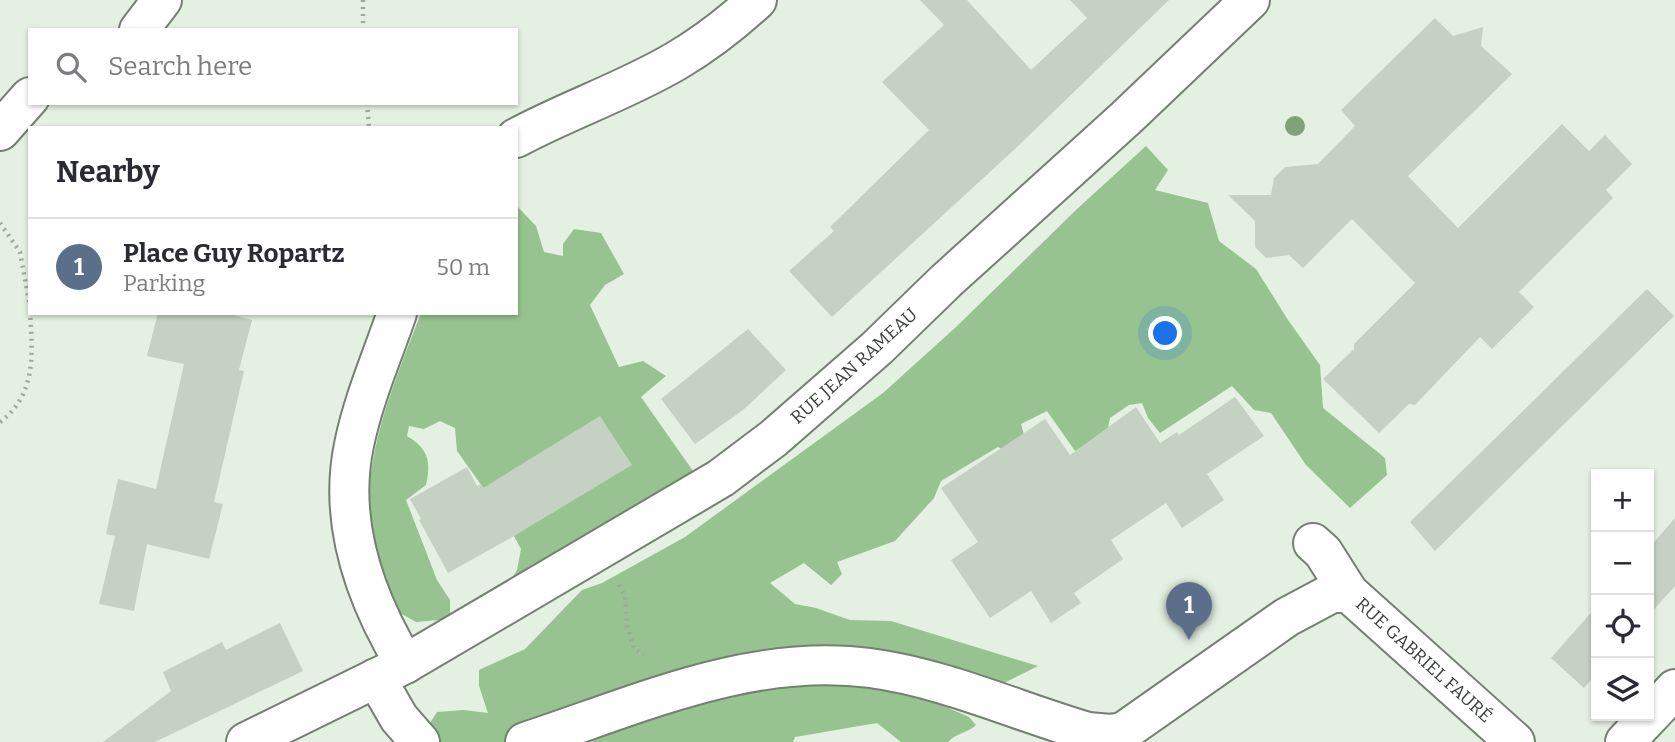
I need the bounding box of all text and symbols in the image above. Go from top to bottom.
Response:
search box [28,28,518,105]
icon: search [52,48,90,86]
text: Search here [108,51,252,82]
text: Nearby [56,154,160,190]
text: Place Guy Ropartz [123,238,345,269]
text: 1 [74,253,84,281]
text: 50 m [436,253,490,281]
text: Parking [123,269,205,297]
street label: RUE JEAN RAMEAU [786,303,922,429]
your location [1148,316,1182,350]
map controls [1591,469,1654,721]
button: + [1591,469,1654,532]
button: − [1591,532,1654,595]
pin: 1 [1166,582,1212,640]
street label: RUE GABRIEL FAURÉ [1351,592,1497,727]
button: locate [1591,595,1654,658]
button: layers [1591,658,1654,721]

